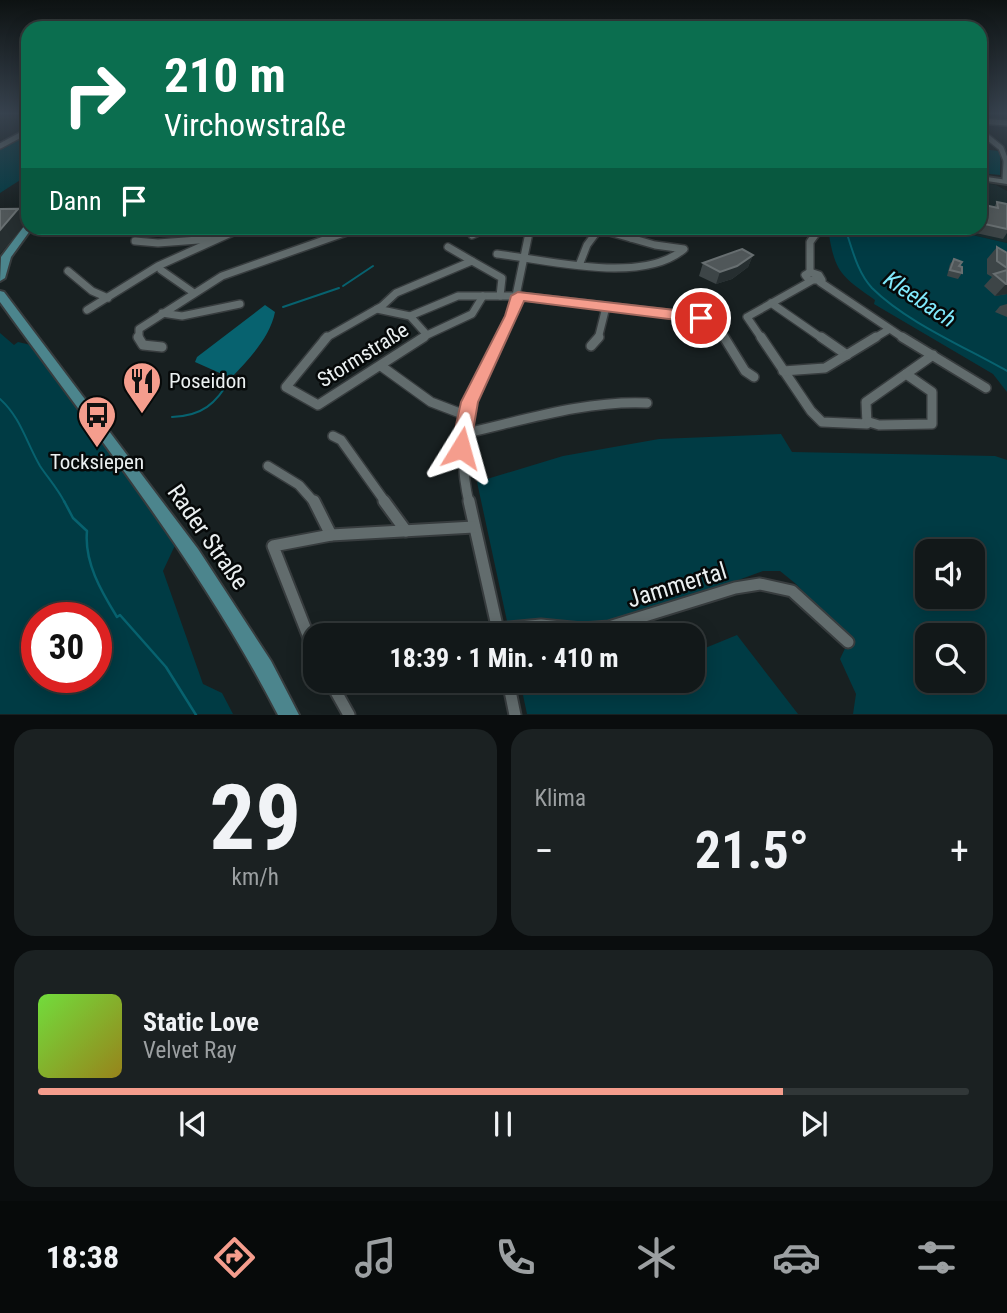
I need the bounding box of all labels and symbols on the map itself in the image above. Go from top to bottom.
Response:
water label: Kleebach [879,266,961,333]
pin [671,288,731,348]
street label: Stormstraße [313,318,413,392]
restaurant icon: Poseidon [121,360,163,415]
place label: Poseidon [169,369,246,393]
bus stop icon: Tocksiepen [76,394,118,449]
position arrow [424,411,498,485]
place label: Tocksiepen [50,450,144,474]
street label: Rader Straße [162,479,254,595]
street label: Jammertal [624,557,730,613]
speed limit sign: 30 [21,602,112,693]

